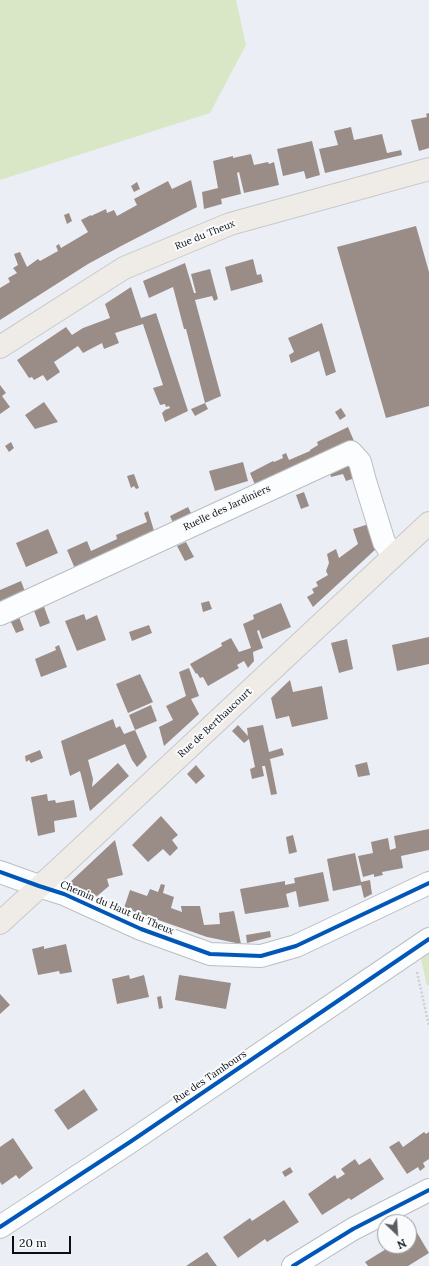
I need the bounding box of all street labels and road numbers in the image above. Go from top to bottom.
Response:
street label: Rue du Theux [173,217,237,253]
street label: Ruelle des Jardiniers [181,483,273,533]
street label: Rue de Berthaucourt [176,686,254,760]
street label: Chemin du Haut du Theux [58,879,176,937]
street label: Rue des Tambours [171,1048,249,1106]

